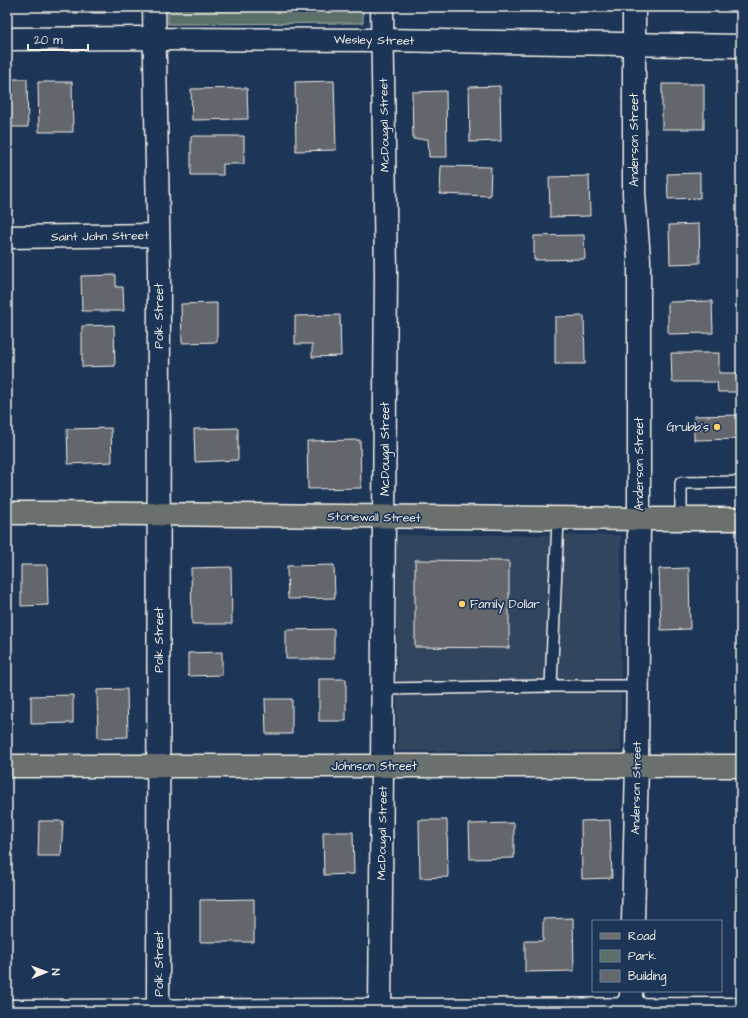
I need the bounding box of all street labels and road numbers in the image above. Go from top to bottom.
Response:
street label: Wesley Street [334,31,415,51]
street label: McDougal Street [375,78,395,172]
street label: Anderson Street [626,93,643,187]
street label: Saint John Street [51,227,149,246]
street label: Polk Street [151,283,168,349]
street label: McDougal Street [377,402,395,496]
street label: Anderson Street [631,417,648,511]
street label: Stonewall Street [327,508,421,527]
street label: Polk Street [151,607,168,673]
street label: Anderson Street [627,741,646,835]
street label: Johnson Street [331,758,417,775]
street label: McDougal Street [373,786,393,880]
street label: Polk Street [151,931,168,997]

